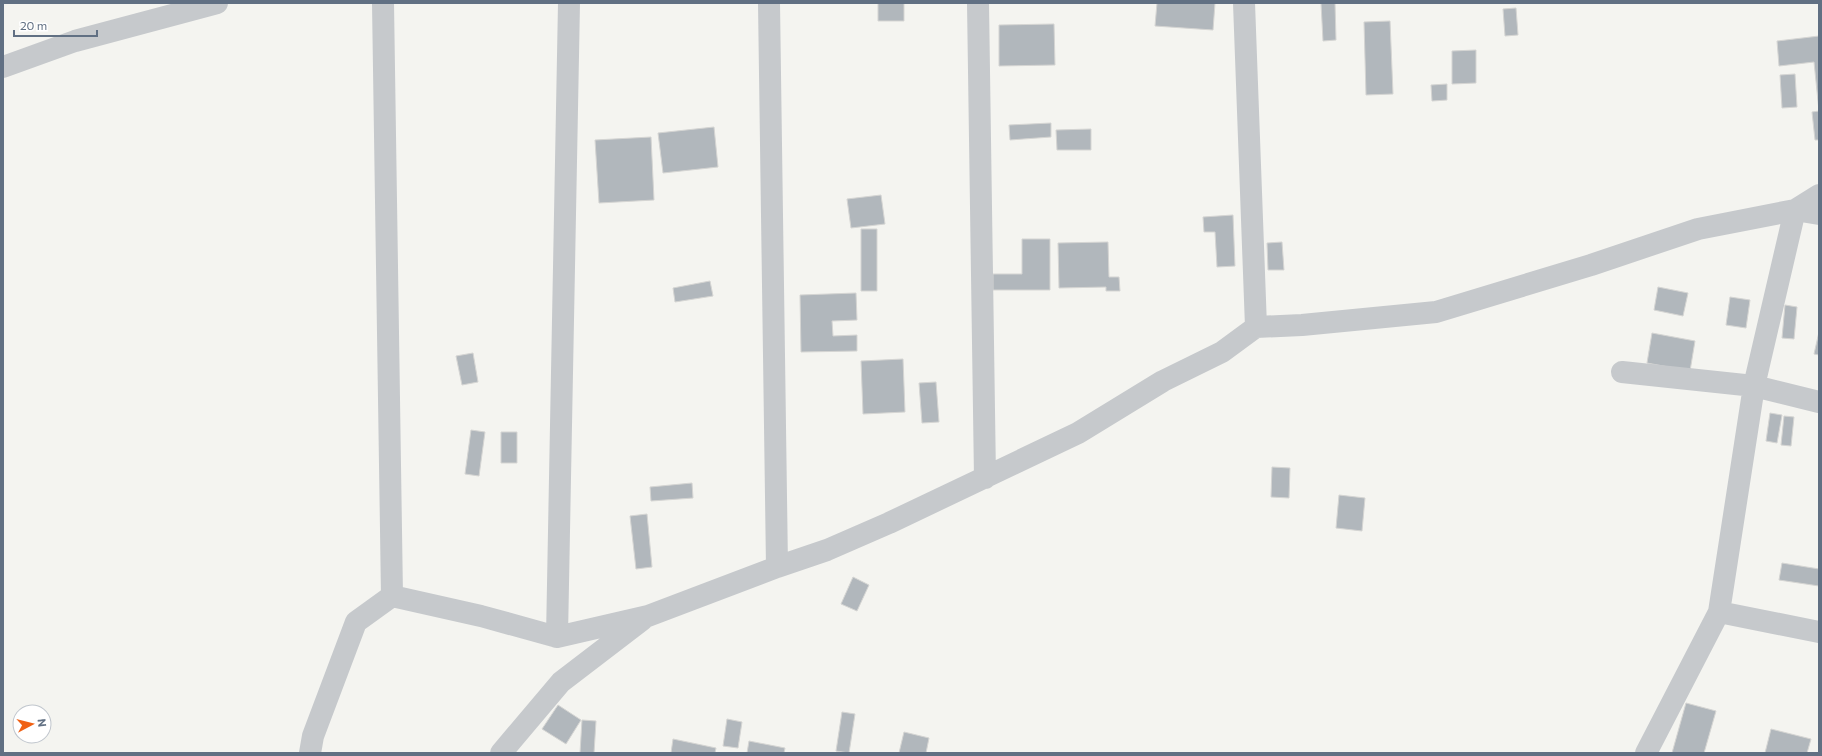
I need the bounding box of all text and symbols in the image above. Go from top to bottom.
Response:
scale bar [14,12,97,38]
text: 20 m [20,18,47,32]
north arrow [12,704,52,744]
text: N [35,718,49,728]

